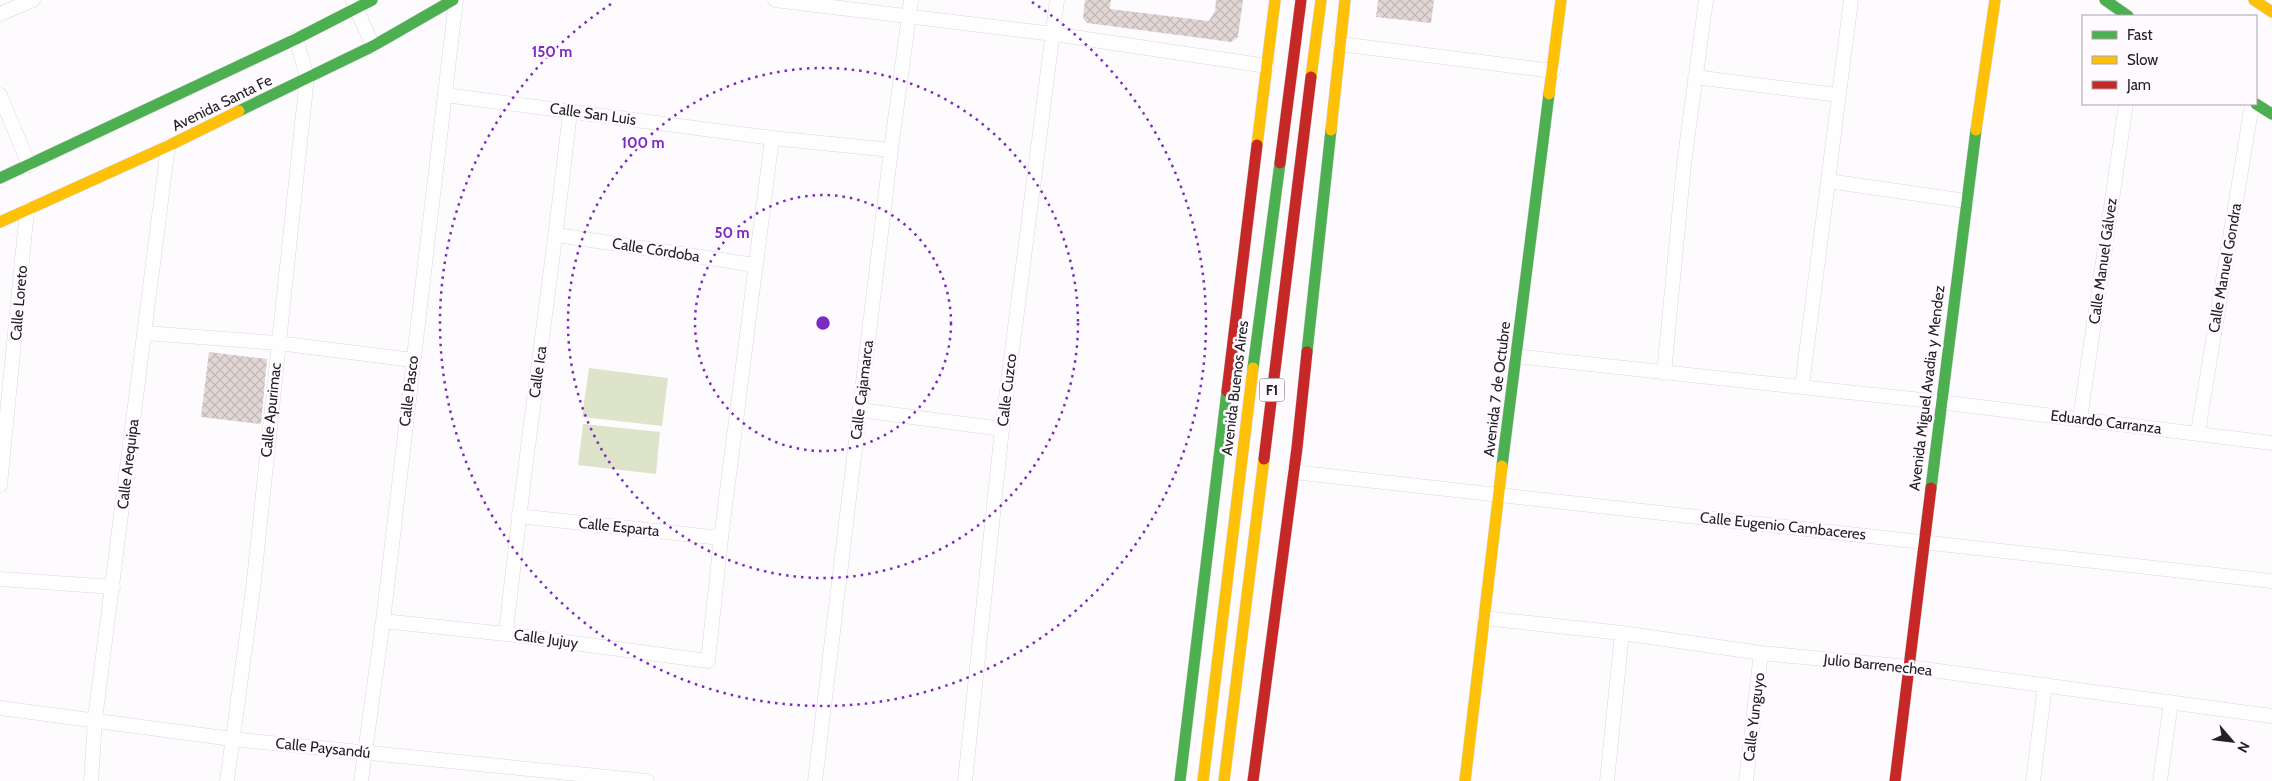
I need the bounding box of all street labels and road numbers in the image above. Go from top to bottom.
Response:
street label: Avenida Santa Fe [169,71,275,135]
street label: Calle San Luis [549,99,637,129]
street label: Calle Manuel Gálvez [2085,197,2121,325]
street label: Calle Manuel Gondra [2205,201,2245,334]
street label: Calle Córdoba [611,234,702,266]
street label: Calle Loreto [7,265,31,341]
street label: Avenida Miguel Avadia y Mendez [1905,284,1949,492]
street label: Avenida Buenos Aires [1218,320,1252,456]
street label: Avenida 7 de Octubre [1480,320,1514,458]
street label: Calle Cajamarca [847,338,877,441]
street label: Calle Ica [525,344,551,399]
street label: Calle Cuzco [994,353,1020,427]
street label: Calle Pasco [396,355,422,427]
street label: Calle Apurimac [257,362,285,458]
road number: F1 [1260,378,1284,402]
street label: Eduardo Carranza [2050,406,2163,438]
street label: Calle Arequipa [114,417,143,510]
street label: Calle Eugenio Cambaceres [1699,508,1867,544]
street label: Calle Esparta [578,514,661,540]
street label: Calle Jujuy [513,626,580,652]
street label: Julio Barrenechea [1822,650,1934,680]
street label: Calle Yunguyo [1740,672,1768,762]
street label: Calle Paysandú [275,734,371,762]

